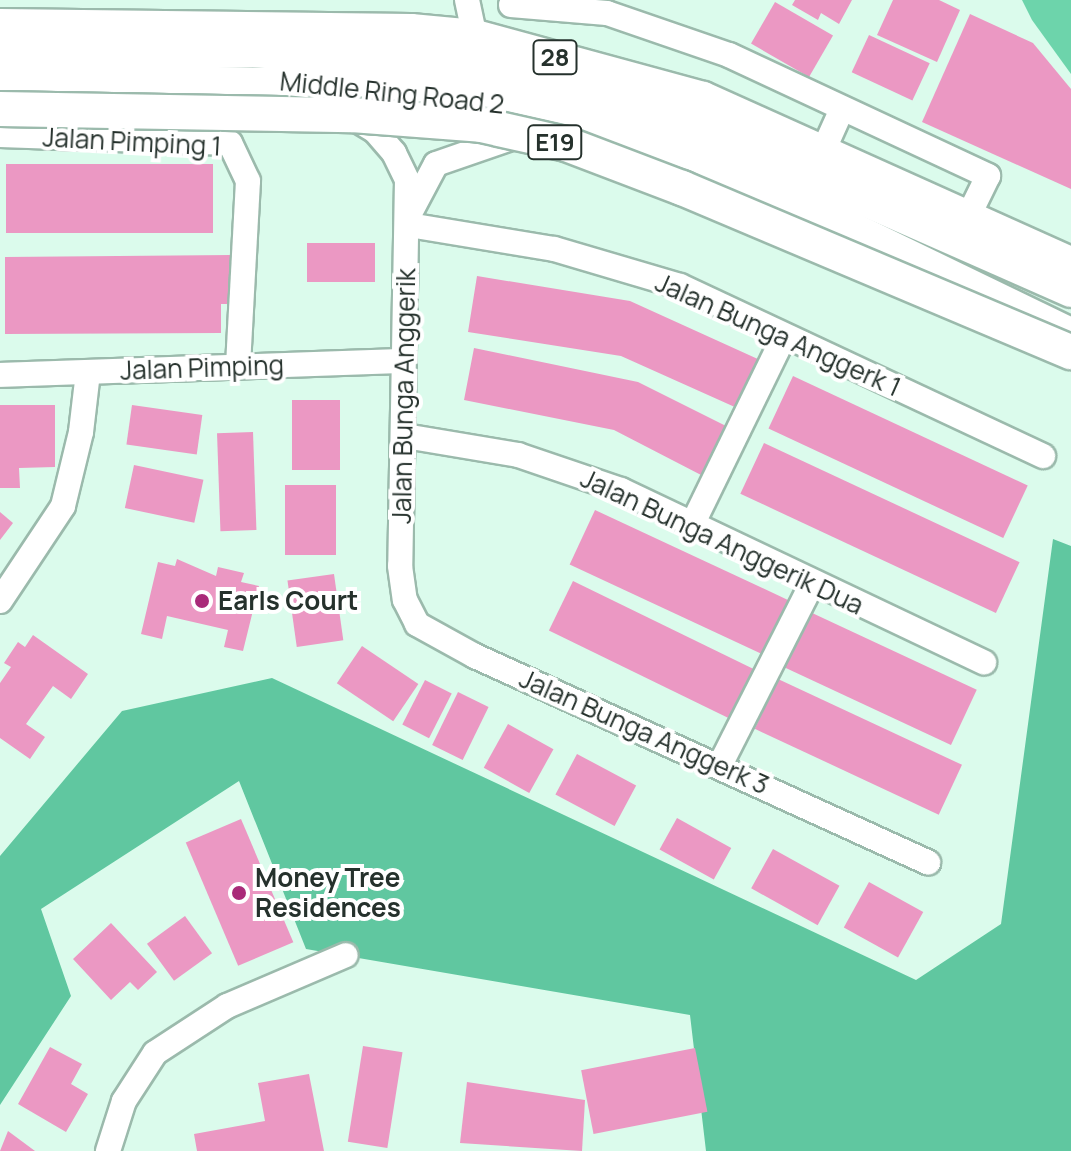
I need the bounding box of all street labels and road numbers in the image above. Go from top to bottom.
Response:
road number: 28 [531,37,579,77]
street label: Middle Ring Road 2 [278,66,506,120]
street label: Jalan Pimping 1 [42,122,222,162]
road number: E19 [527,122,583,162]
street label: Jalan Bunga Anggerk 1 [651,267,905,403]
street label: Jalan Bunga Anggerik [386,268,422,524]
street label: Jalan Pimping [120,350,284,386]
street label: Jalan Bunga Anggerik Dua [576,463,868,621]
street label: Jalan Bunga Anggerk 3 [515,663,773,801]

